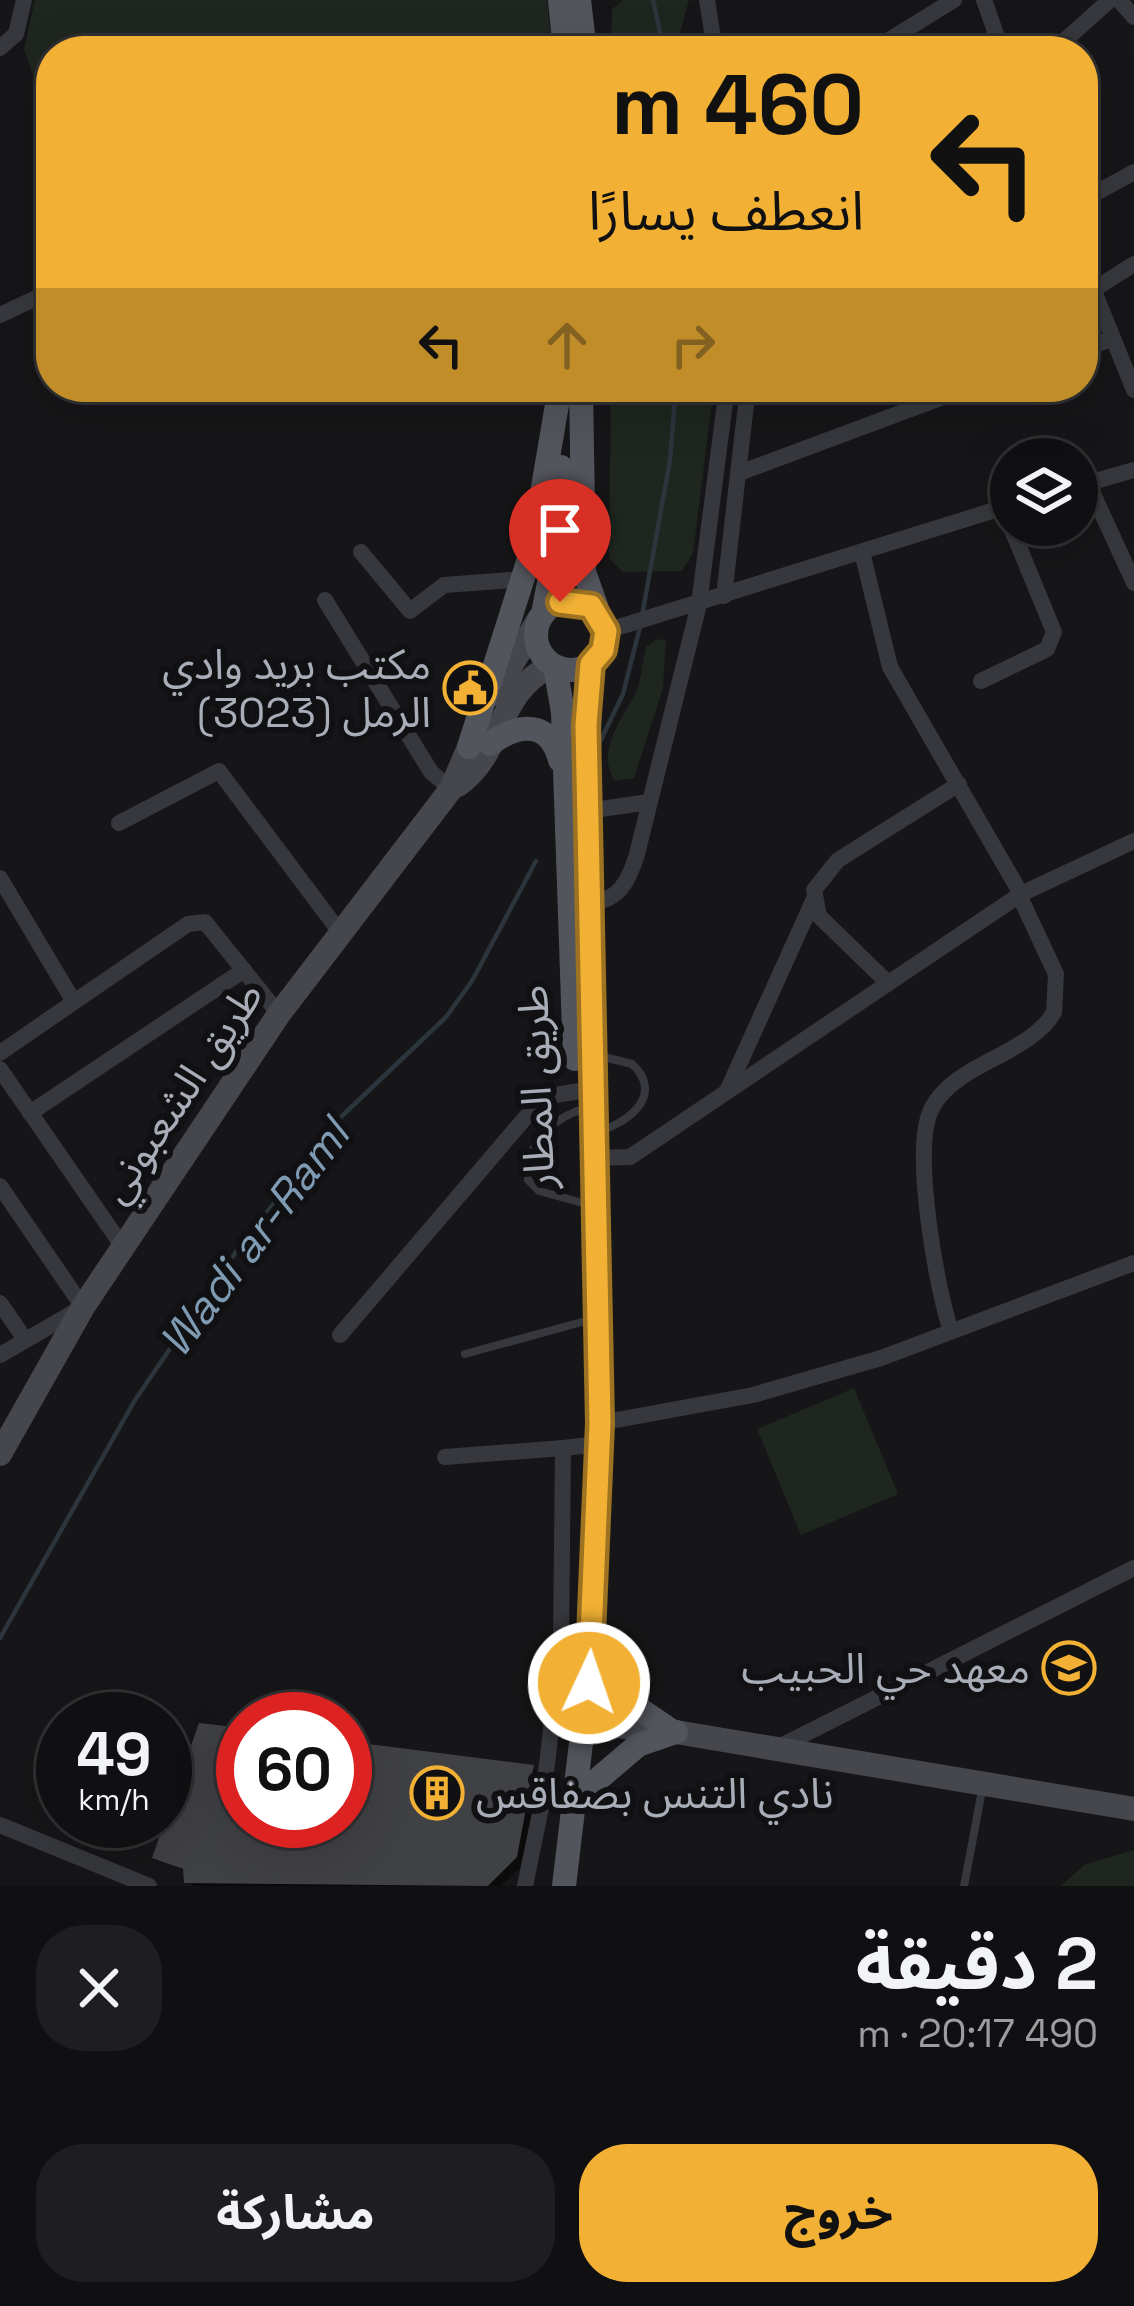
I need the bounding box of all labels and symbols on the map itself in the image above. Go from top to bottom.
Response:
pin [509,479,611,602]
place label: مكتب بريد وادي الرمل (3023) [162,638,431,739]
public building icon: مكتب بريد وادي الرمل (3023) [442,660,498,716]
street label: طريق الشعبوني [87,971,279,1216]
street label: طريق المطار [506,984,566,1192]
water label: Wadi ar-Raml [146,1104,365,1368]
position arrow [526,1620,652,1746]
school or university icon: معهد حي الحبيب [1041,1640,1097,1696]
place label: معهد حي الحبيب [742,1642,1030,1700]
speed limit sign: 60 [216,1692,372,1848]
building icon: نادي التنس بصفاقس [409,1765,465,1821]
place label: نادي التنس بصفاقس [476,1767,834,1825]

